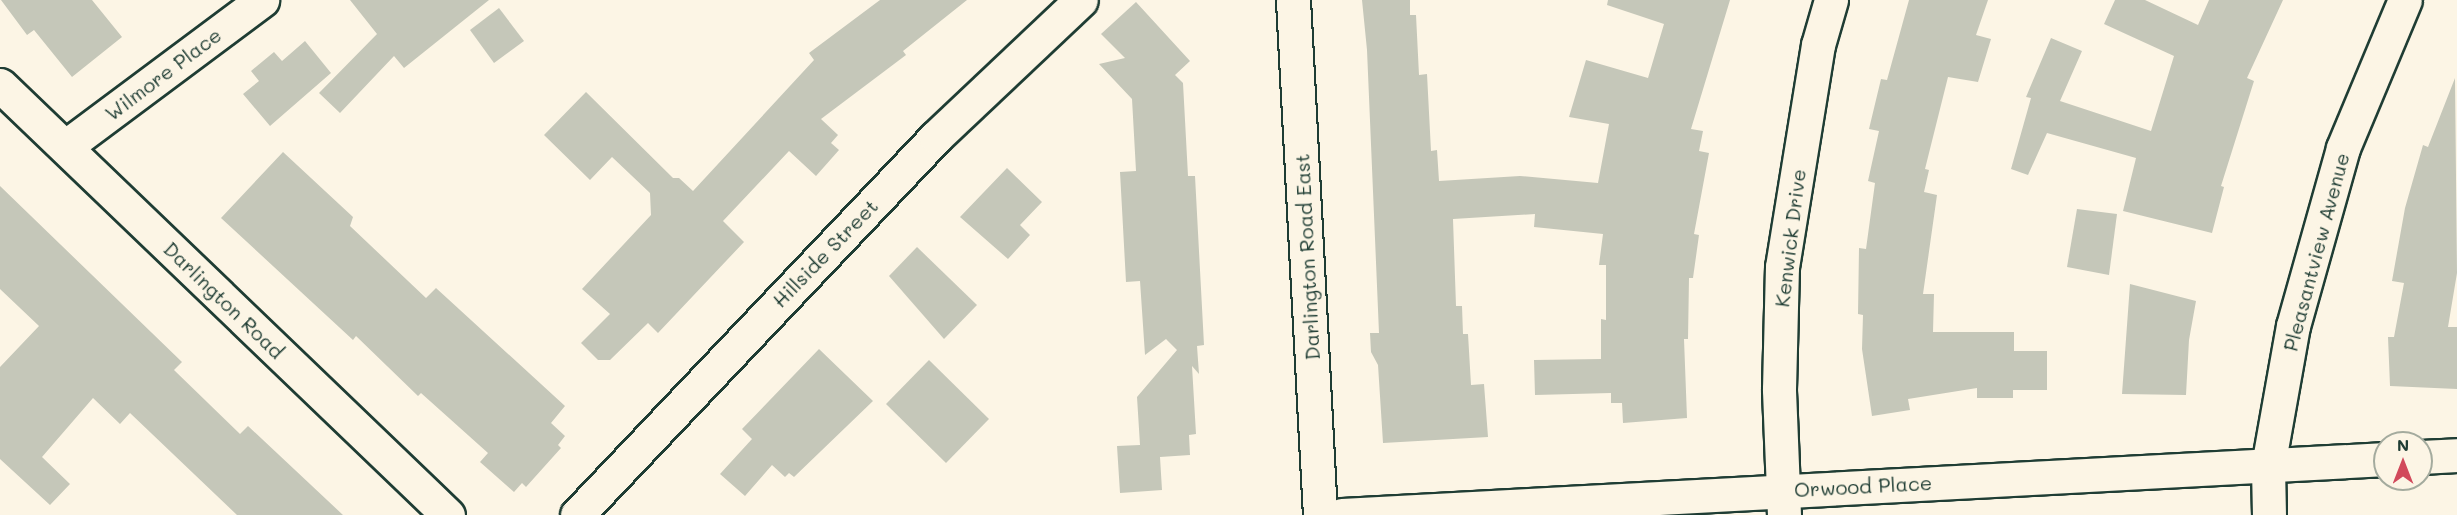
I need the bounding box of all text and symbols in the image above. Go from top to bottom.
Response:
street label: Wilmore Place [100,23,226,125]
street label: Pleasantview Avenue [2278,150,2354,354]
street label: Darlington Road East [1290,153,1324,361]
street label: Kenwick Drive [1770,168,1810,308]
street label: Hillside Street [767,194,883,312]
street label: Darlington Road [159,236,289,364]
north arrow [2373,431,2433,491]
text: N [2397,434,2409,455]
street label: Orwood Place [1793,470,1933,502]

